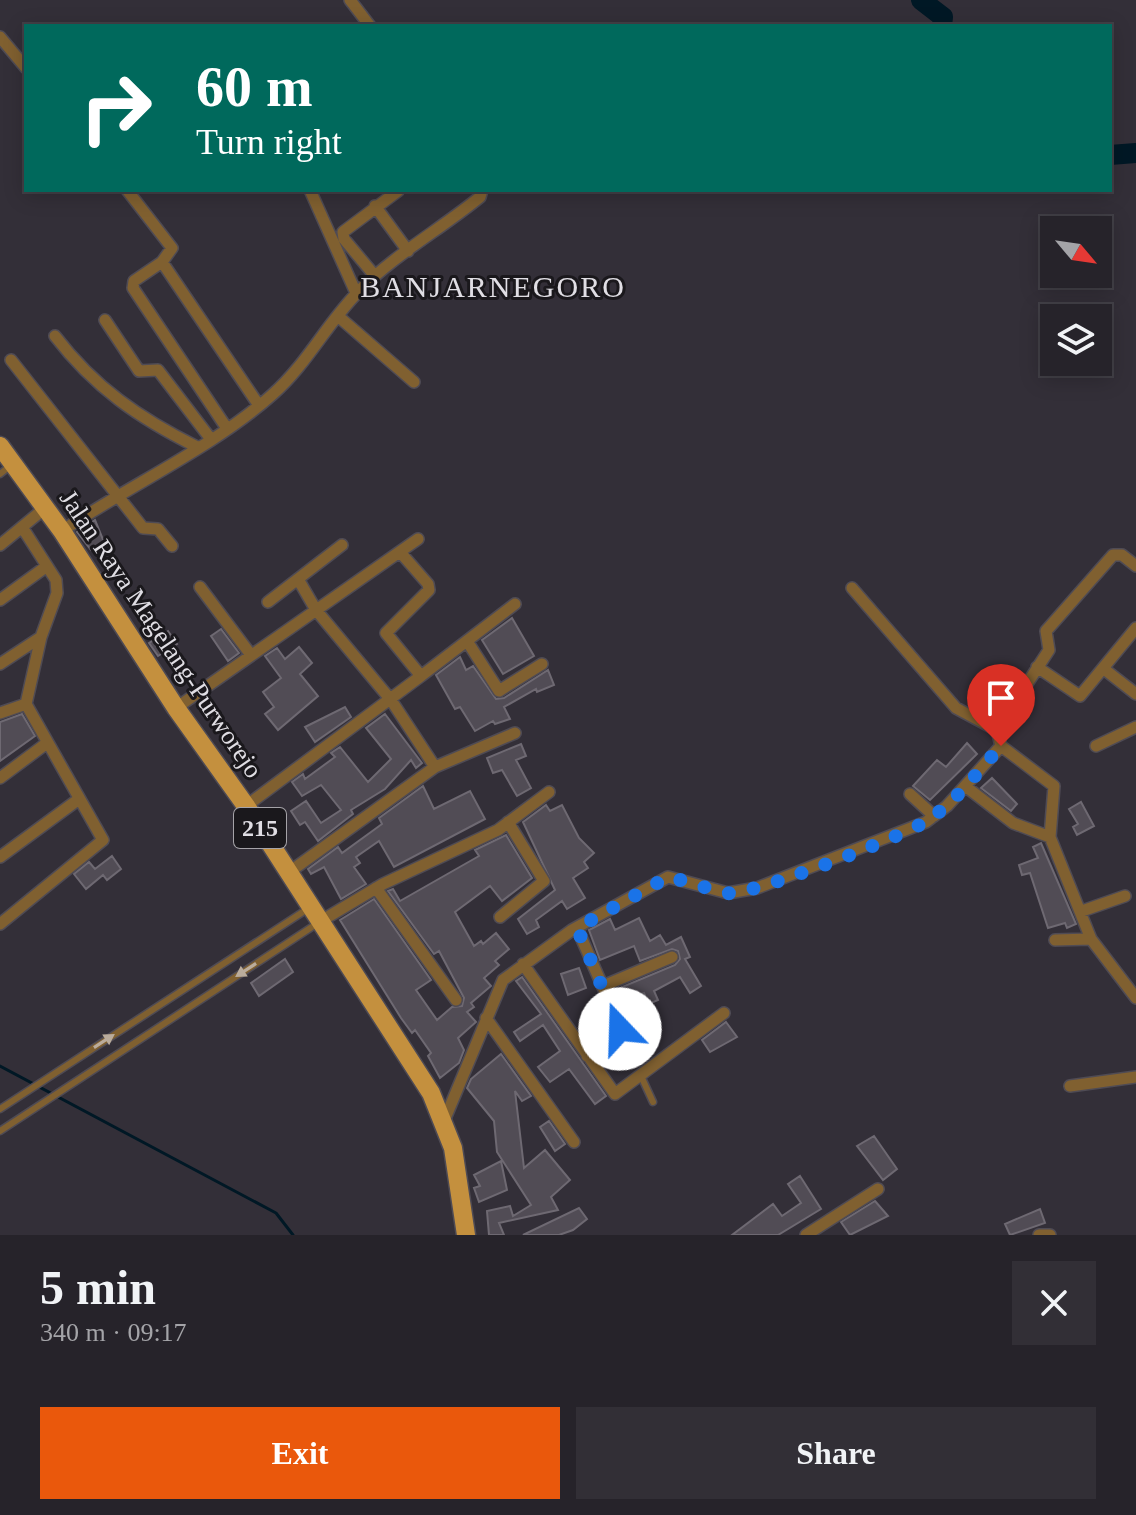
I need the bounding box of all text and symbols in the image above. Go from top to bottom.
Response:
icon: right [64,56,168,160]
text: 60 m [196,56,313,118]
text: Turn right [196,122,342,162]
north arrow [1040,216,1112,288]
map controls [1040,216,1112,376]
district label: BANJARNEGORO [360,270,626,303]
button: layers [1040,304,1112,376]
street label: Jalan Raya Magelang-Purworejo [54,485,268,783]
pin [967,664,1035,746]
icon: arrive [979,676,1023,720]
road number: 215 [234,808,286,848]
one-way arrow [235,962,257,977]
position arrow [578,987,662,1071]
one-way arrow [93,1034,115,1049]
text: 5 min [40,1261,156,1314]
button: close [1012,1261,1096,1345]
text: 340 m · 09:17 [40,1318,187,1347]
button: Exit [40,1407,560,1499]
button: Share [576,1407,1096,1499]

